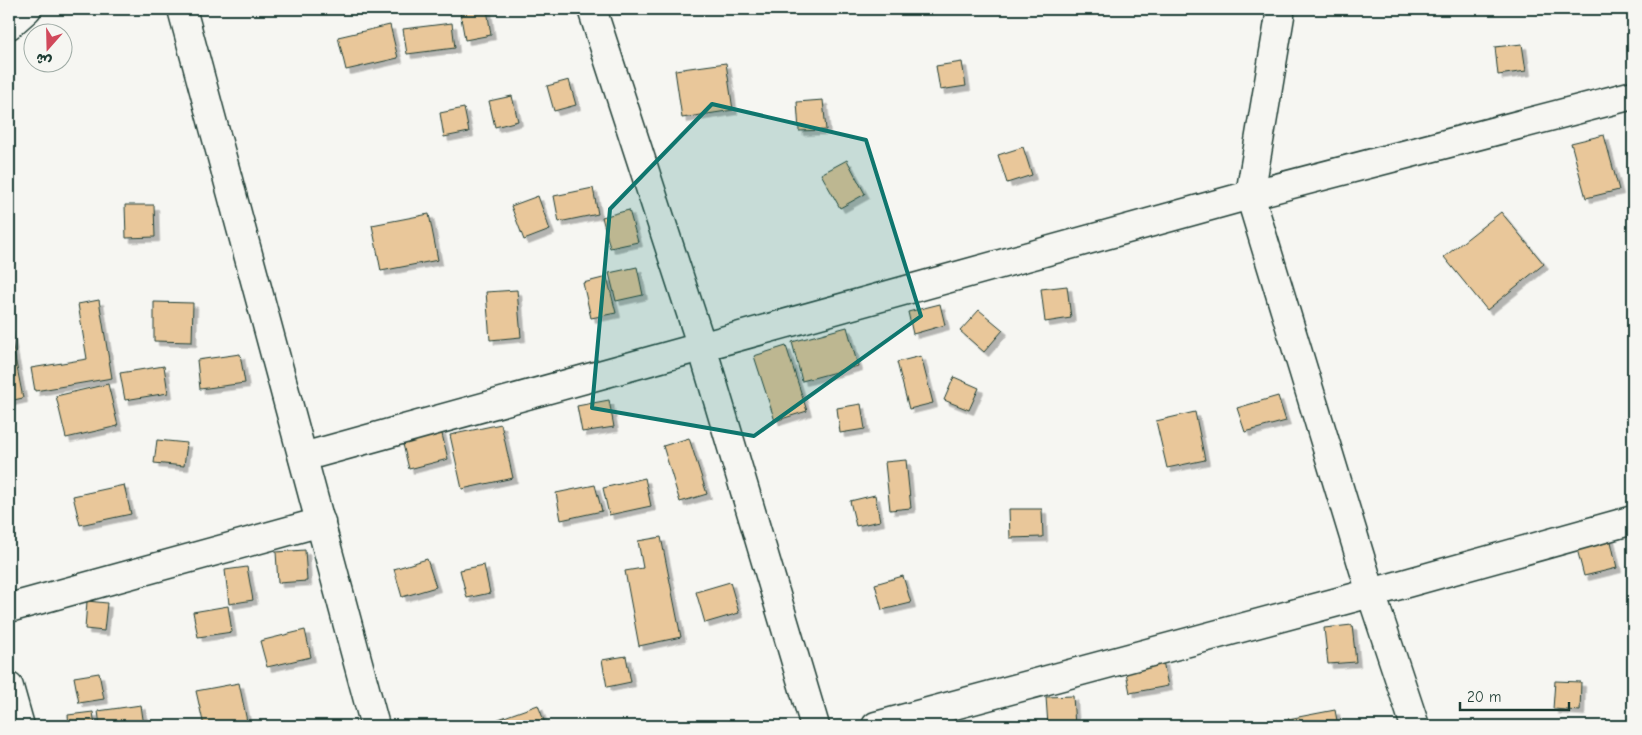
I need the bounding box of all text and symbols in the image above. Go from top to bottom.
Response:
north arrow [22,22,72,72]
text: ش [34,49,54,70]
scale bar [1460,680,1568,712]
text: 20 m [1467,688,1501,706]

